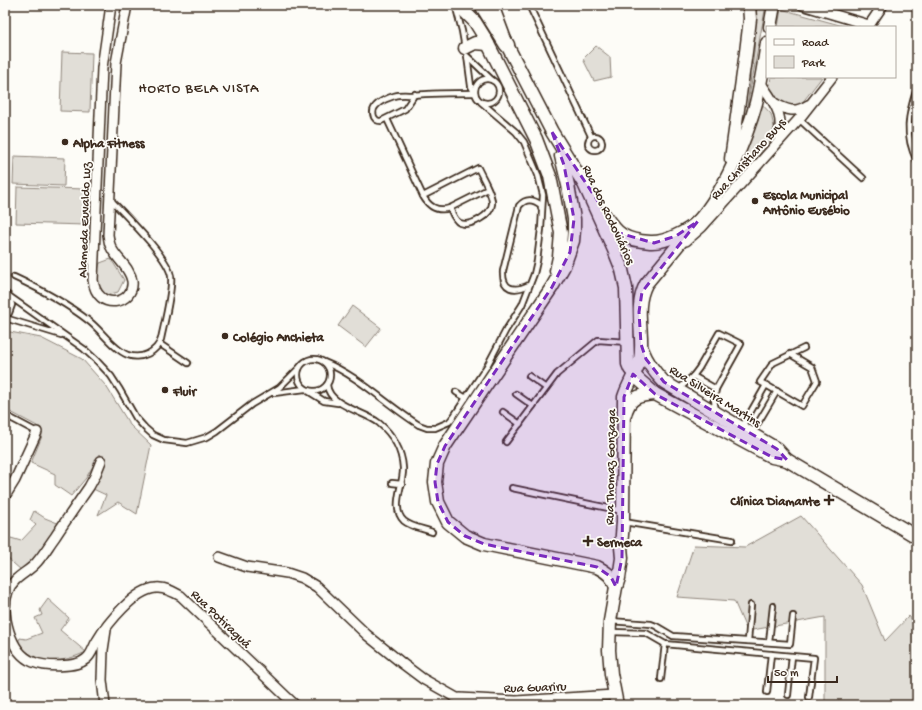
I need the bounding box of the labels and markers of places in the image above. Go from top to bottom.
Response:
marker: Alpha Fitness [60,137,70,147]
place label: Alpha Fitness [72,137,146,153]
place label: Escola Municipal Antônio Eusébio [762,189,850,219]
marker: Escola Municipal Antônio Eusébio [750,196,760,206]
marker: Colégio Anchieta [220,331,230,341]
place label: Colégio Anchieta [232,331,324,346]
marker: Fluir [160,385,170,395]
place label: Fluir [172,385,197,400]
marker: Clínica Diamante [823,494,835,506]
place label: Clínica Diamante [729,495,821,510]
marker: Sermeca [582,535,594,547]
place label: Sermeca [597,536,643,551]

